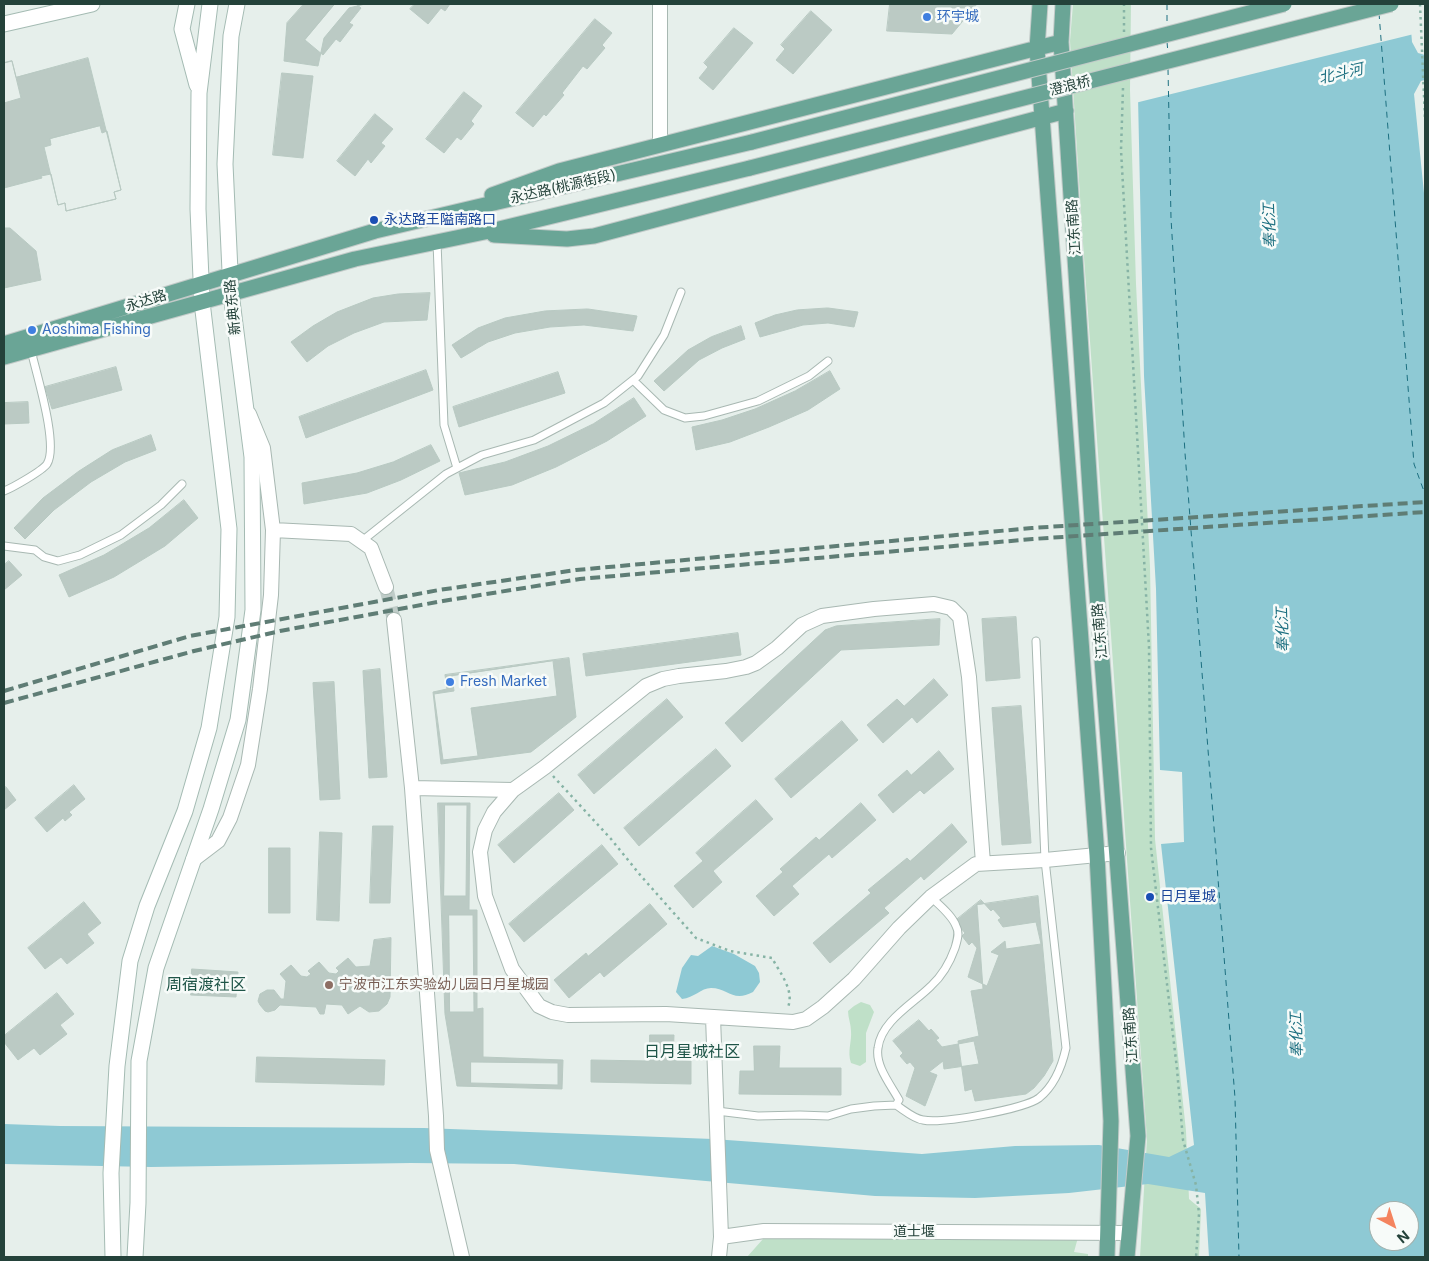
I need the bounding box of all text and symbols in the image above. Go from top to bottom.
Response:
place label: 环宇城 [937,9,979,25]
marker: 环宇城 [921,11,933,23]
water label: 北斗河 [1317,60,1365,88]
street label: 澄浪桥 [1048,73,1092,99]
street label: 永达路(桃源街段) [508,167,618,207]
street label: 江东南路 [1064,198,1084,256]
water label: 奉化江 [1260,203,1280,249]
place label: 永达路王隘南路口 [384,212,496,228]
marker: 永达路王隘南路口 [368,214,380,226]
street label: 新典东路 [222,278,244,336]
street label: 永达路 [123,287,169,315]
place label: Aoshima Fishing [42,322,151,338]
marker: Aoshima Fishing [26,324,38,336]
street label: 江东南路 [1089,602,1111,660]
water label: 奉化江 [1273,607,1293,653]
place label: Fresh Market [460,674,547,690]
marker: Fresh Market [444,676,456,688]
place label: 日月星城 [1160,889,1216,905]
marker: 日月星城 [1144,891,1156,903]
district label: 周宿渡社区 [166,975,246,995]
place label: 宁波市江东实验幼儿园日月星城园 [339,977,549,993]
marker: 宁波市江东实验幼儿园日月星城园 [323,979,335,991]
street label: 江东南路 [1121,1006,1141,1064]
water label: 奉化江 [1287,1012,1307,1058]
district label: 日月星城社区 [644,1042,740,1062]
north arrow [1369,1201,1419,1251]
street label: 道士堰 [893,1224,935,1240]
text: N [1394,1227,1413,1247]

